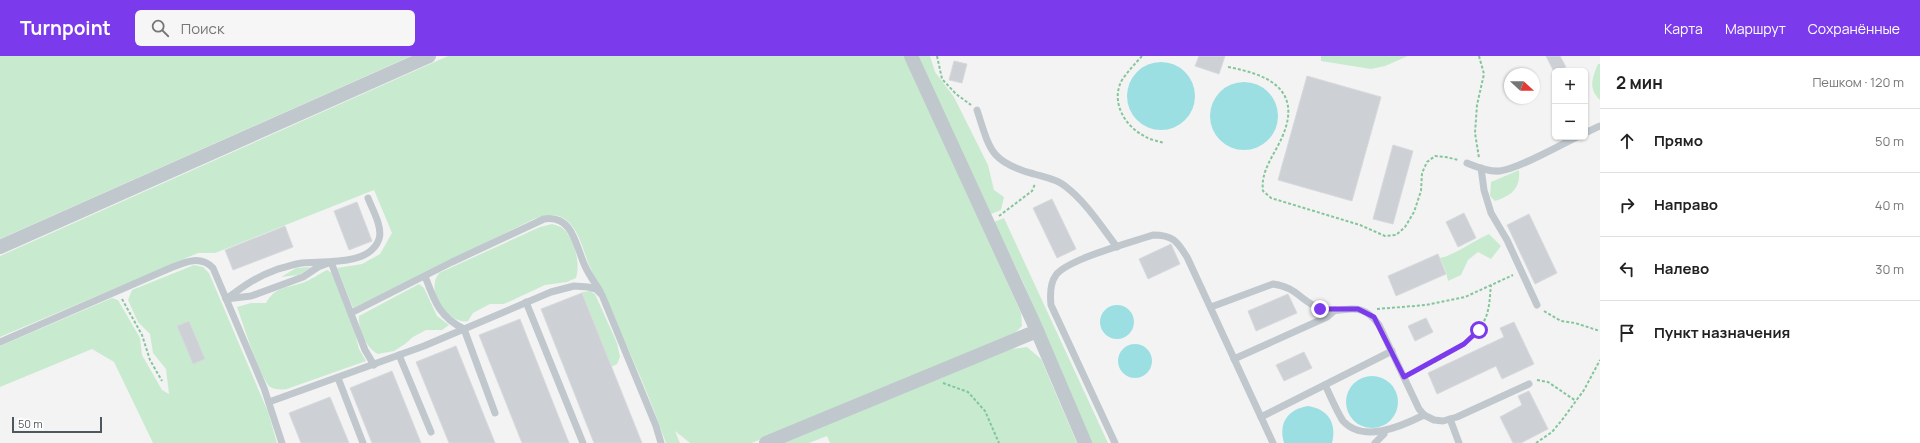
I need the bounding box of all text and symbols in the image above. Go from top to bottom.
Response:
search box [135,10,415,46]
text: Turnpoint [20,15,111,41]
icon: search [149,17,171,39]
text: Поиск [181,18,224,39]
text: Карта [1664,19,1703,38]
text: Маршрут [1725,19,1786,38]
text: Сохранённые [1808,19,1900,38]
north arrow [1504,68,1540,104]
map controls [1552,68,1588,140]
button: + [1552,68,1588,104]
text: 2 мин [1616,71,1663,94]
text: Пешком · 120 m [1812,73,1904,91]
button: − [1552,104,1588,140]
icon: ahead [1616,130,1638,152]
text: Прямо [1654,130,1703,151]
text: 50 m [1875,132,1904,150]
icon: right [1616,194,1638,216]
text: Направо [1654,194,1718,215]
text: 40 m [1875,196,1904,214]
icon: left [1616,258,1638,280]
text: Налево [1654,258,1709,279]
text: 30 m [1875,260,1904,278]
route end [1311,300,1329,318]
route start [1470,321,1488,339]
icon: arrive [1616,322,1638,344]
text: Пункт назначения [1654,322,1790,343]
scale bar [12,415,102,434]
text: 50 m [18,416,43,431]

